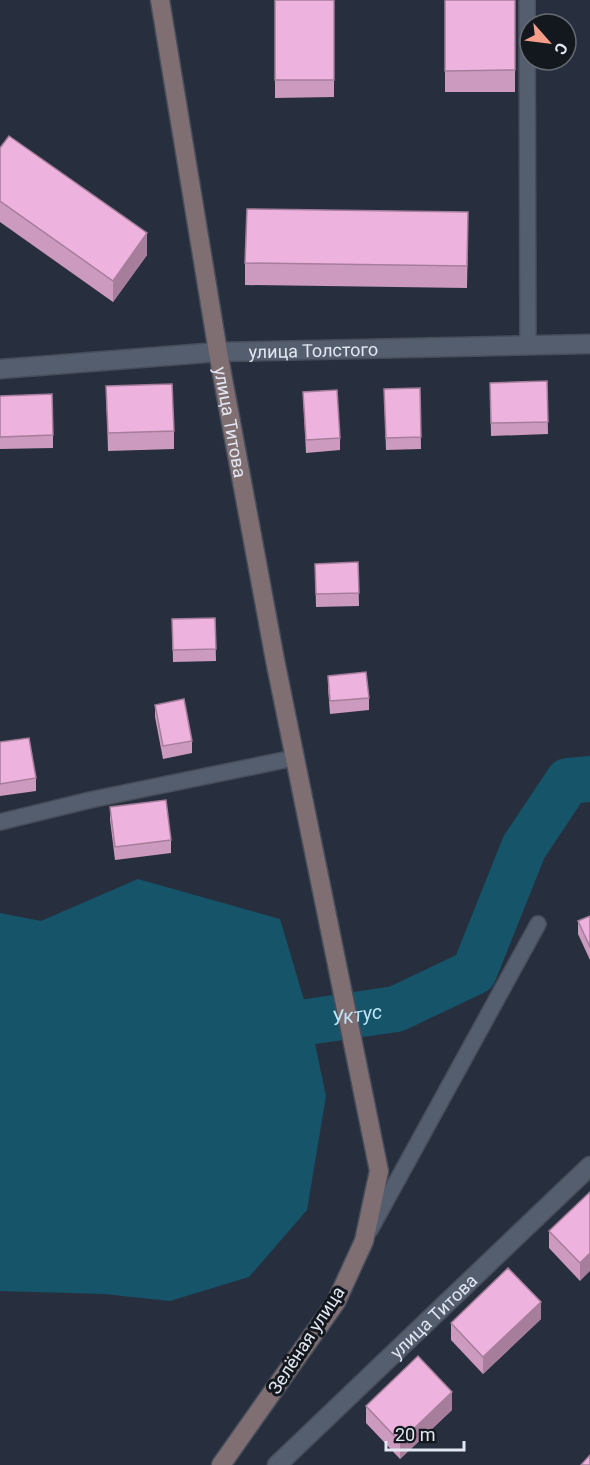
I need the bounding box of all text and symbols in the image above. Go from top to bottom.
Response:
north arrow [518,12,578,72]
text: С [550,40,572,58]
street label: улица Толстого [248,338,378,362]
street label: улица Титова [210,365,252,479]
water label: Уктус [330,999,383,1030]
street label: улица Титова [385,1269,481,1362]
street label: Зелёная улица [263,1282,349,1398]
scale bar [386,1414,464,1452]
text: 20 m [395,1424,435,1445]

